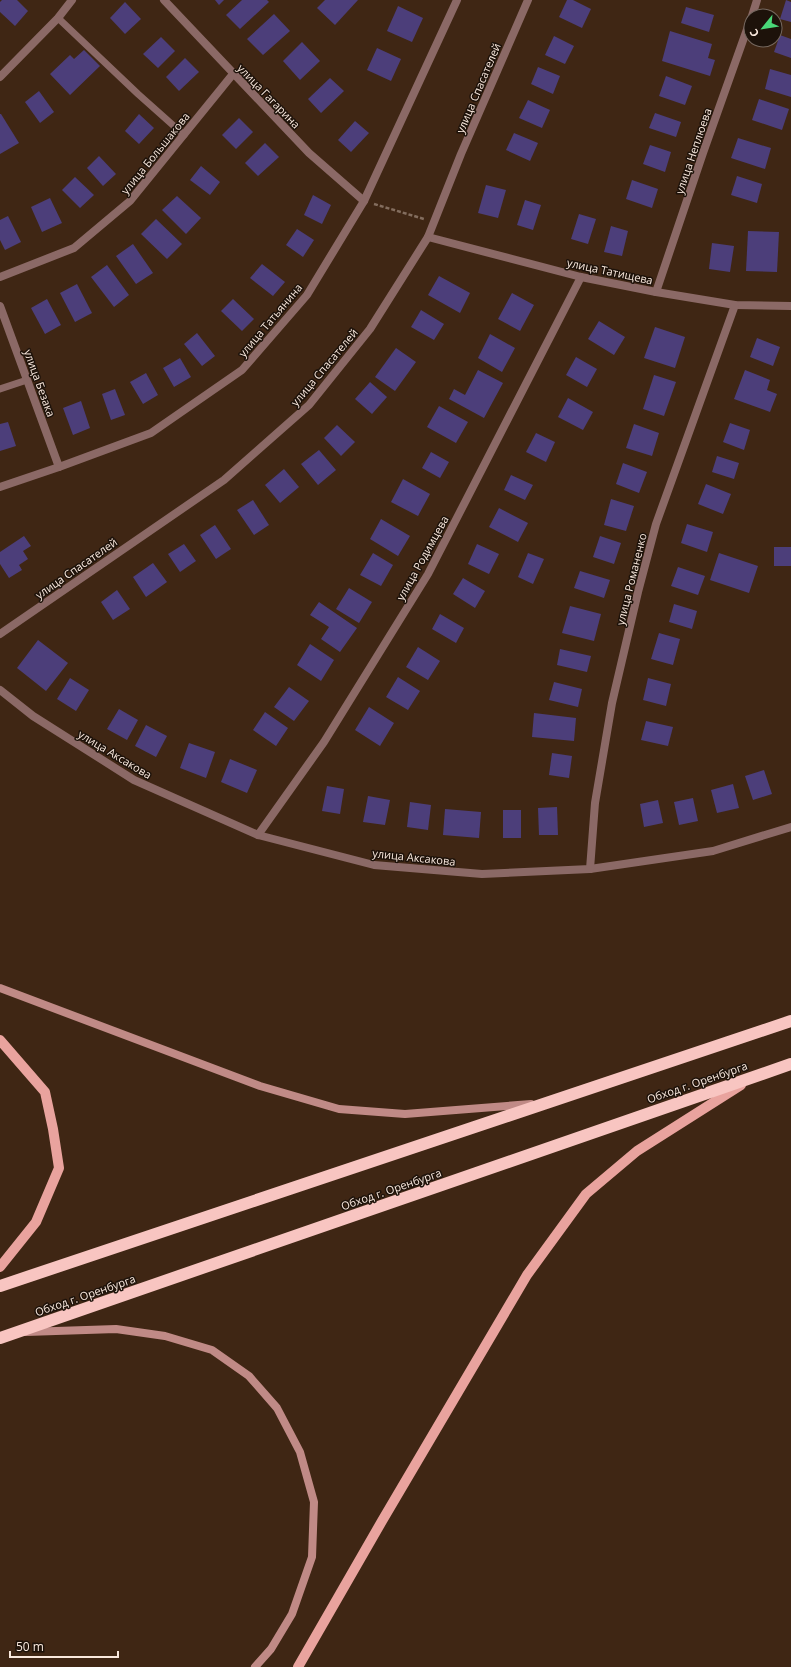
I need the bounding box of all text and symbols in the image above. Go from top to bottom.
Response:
north arrow [743,8,783,48]
text: С [746,26,762,40]
street label: улица Спасателей [452,41,504,135]
street label: улица Гагарина [234,61,304,131]
street label: улица Неплюева [671,106,715,196]
street label: улица Большакова [117,109,193,197]
street label: улица Татищева [566,255,654,287]
street label: улица Татьянина [235,280,305,360]
street label: улица Спасателей [287,325,361,409]
street label: улица Безака [21,347,59,419]
street label: улица Родимцева [392,513,452,603]
street label: улица Романенко [612,531,650,627]
street label: улица Спасателей [32,534,120,602]
street label: улица Аксакова [75,726,155,782]
street label: улица Аксакова [372,845,456,869]
street label: Обход г. Оренбурга [645,1058,749,1106]
street label: Обход г. Оренбурга [339,1165,443,1213]
street label: Обход г. Оренбурга [33,1271,137,1319]
scale bar [10,1633,118,1659]
text: 50 m [16,1638,44,1655]

